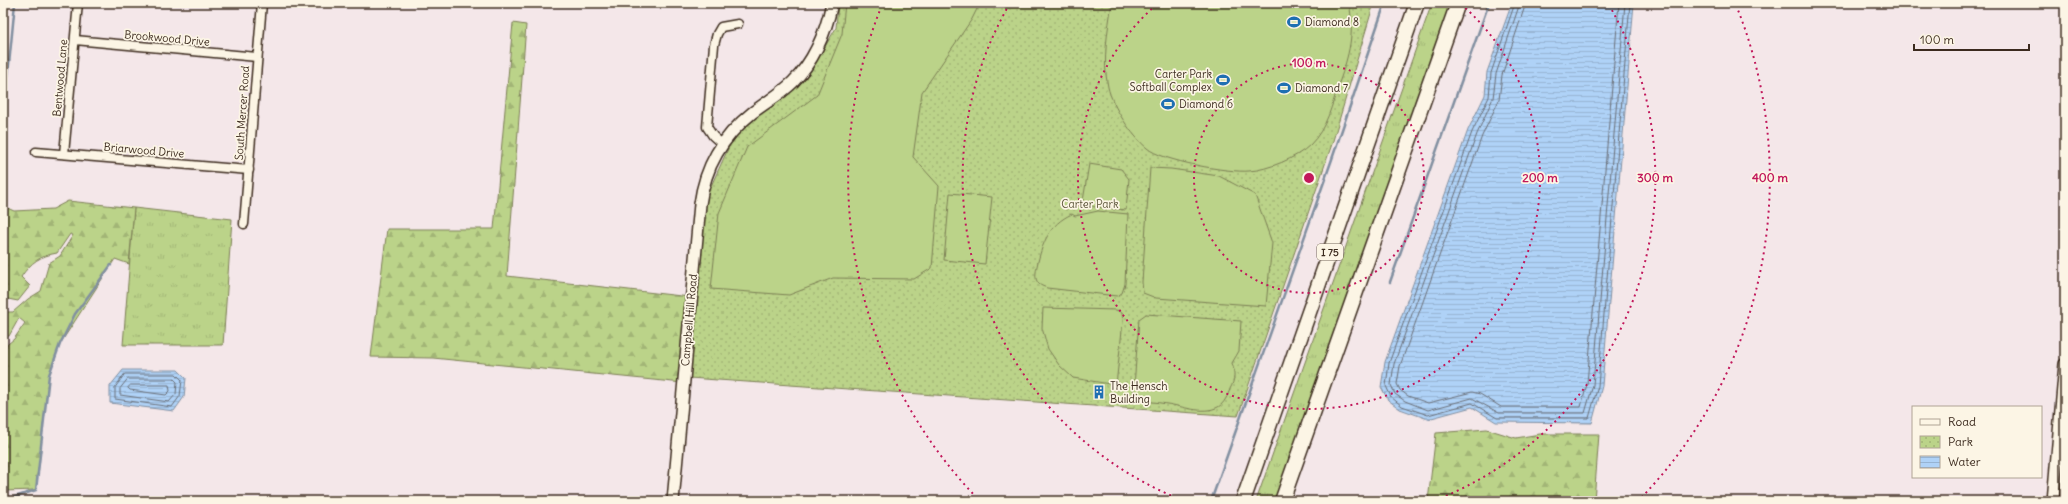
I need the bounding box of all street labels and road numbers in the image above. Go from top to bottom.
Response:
street label: Brookwood Drive [124,27,210,49]
street label: Bentwood Lane [50,39,70,117]
street label: South Mercer Road [232,65,252,161]
street label: Briarwood Drive [103,139,185,161]
road number: I 75 [1317,244,1343,260]
street label: Campbell Hill Road [678,273,700,367]

